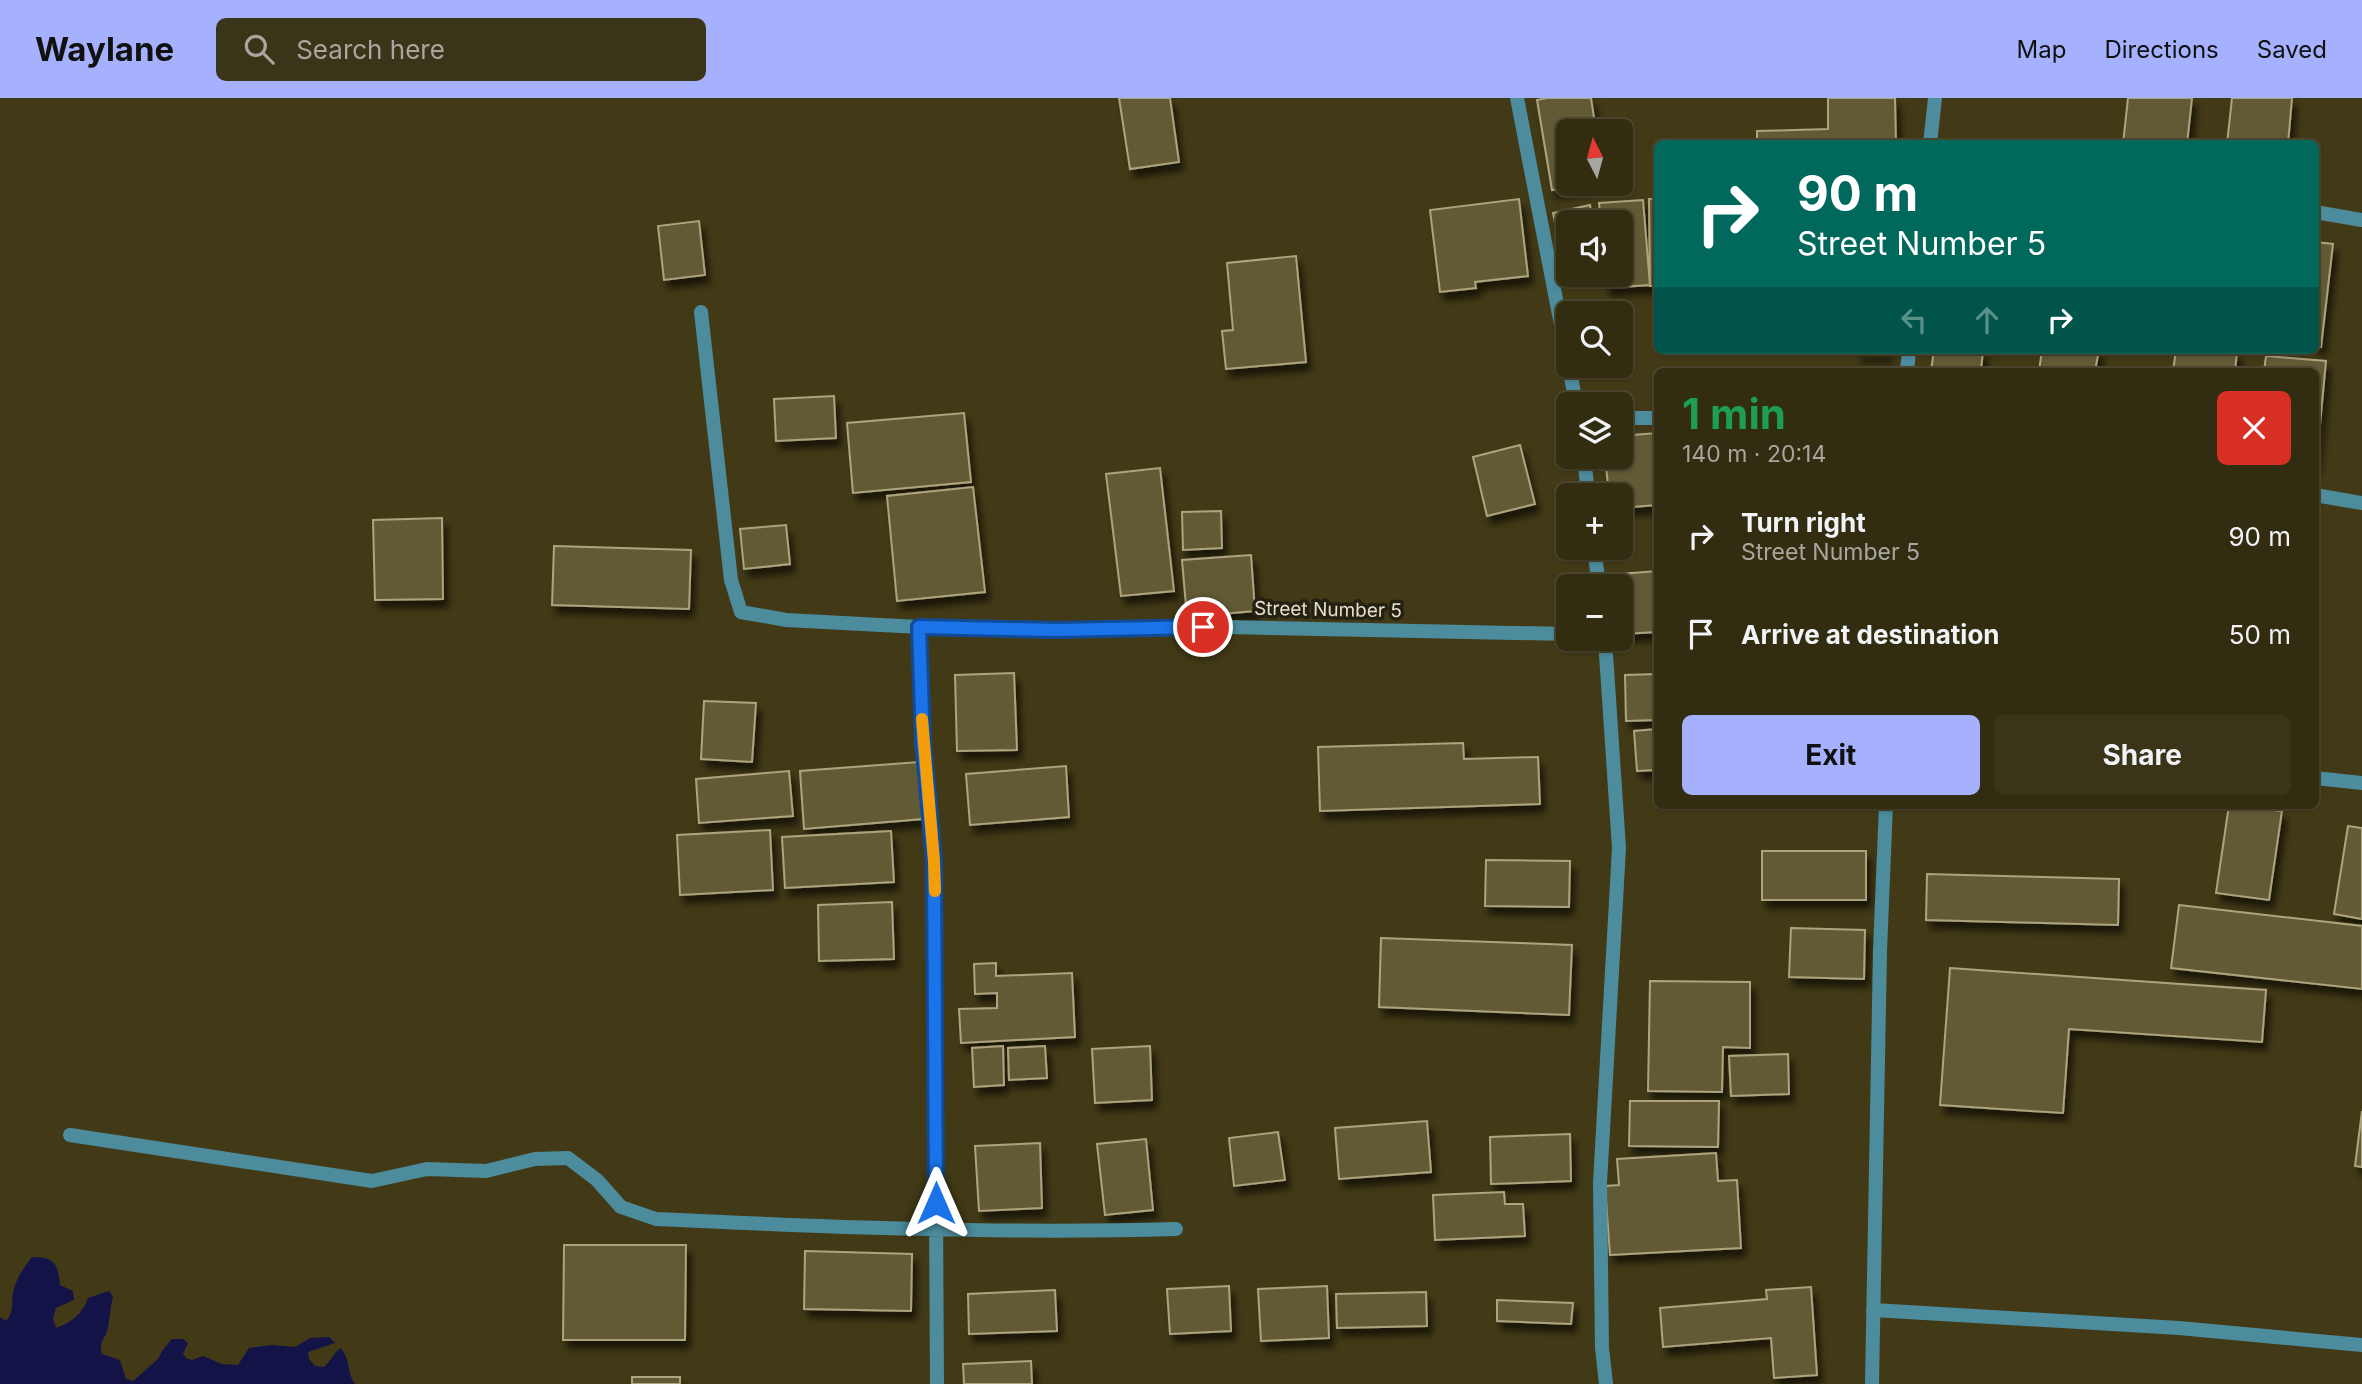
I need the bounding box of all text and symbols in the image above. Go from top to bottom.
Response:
search box [216,18,706,81]
text: Waylane [35,29,174,69]
icon: search [240,30,278,68]
text: Search here [296,34,445,65]
text: Map [2017,35,2066,64]
text: Directions [2104,35,2219,64]
text: Saved [2257,35,2327,64]
north arrow [1556,119,1633,196]
map controls [1556,119,1633,651]
text: 90 m [1797,164,1918,223]
icon: right [1682,168,1773,259]
button: sound [1556,210,1633,287]
text: Street Number 5 [1797,224,2046,263]
button: search [1556,301,1633,378]
icon: left [1895,301,1933,339]
icon: ahead [1968,301,2006,339]
icon: right [2041,301,2079,339]
text: 1 min [1682,388,1786,439]
button: close [2217,391,2291,465]
button: layers [1556,392,1633,469]
text: 140 m · 20:14 [1682,440,1826,468]
button: + [1556,483,1633,560]
text: Turn right [1741,507,1866,538]
icon: right [1682,517,1720,555]
text: 90 m [2228,521,2291,552]
text: Street Number 5 [1741,538,1920,566]
button: − [1556,574,1633,651]
pin [1173,597,1233,657]
street label: Street Number 5 [1254,597,1402,622]
icon: arrive [1184,608,1222,646]
icon: arrive [1682,615,1720,653]
text: Arrive at destination [1741,619,2000,650]
text: 50 m [2229,619,2291,650]
button: Exit [1682,715,1980,795]
button: Share [1994,715,2291,795]
position arrow [899,1166,973,1240]

